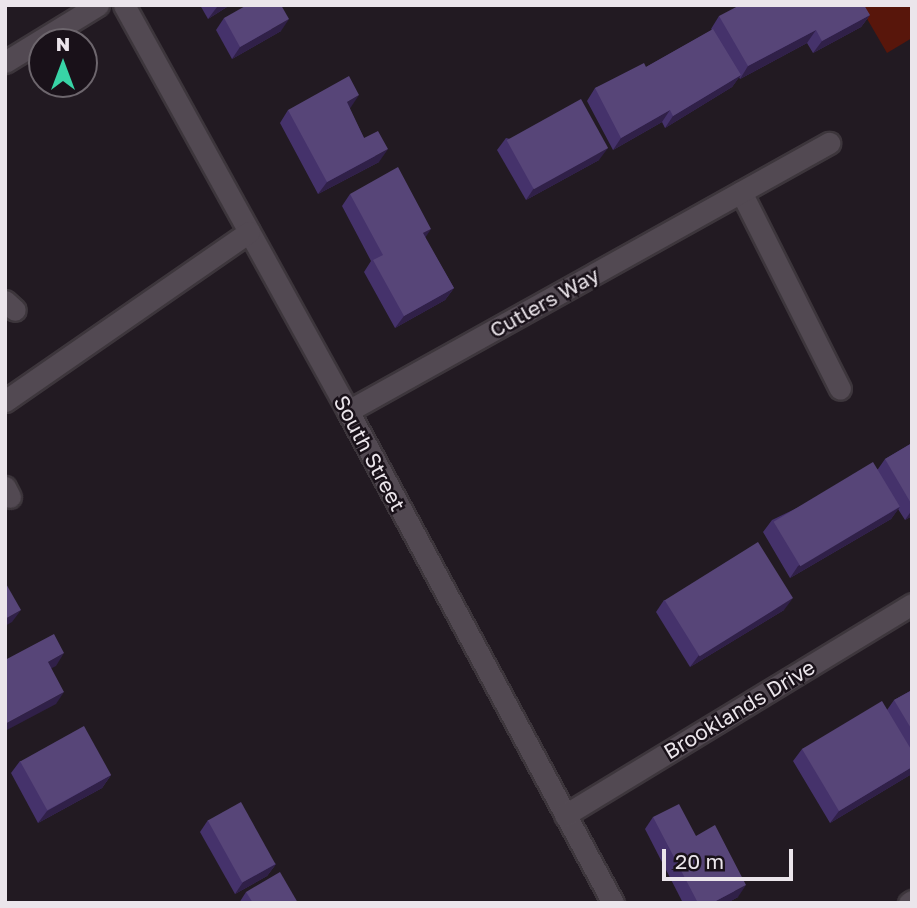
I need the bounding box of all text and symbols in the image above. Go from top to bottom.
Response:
north arrow [28,28,98,98]
text: N [56,32,70,55]
street label: Cutlers Way [485,262,603,342]
street label: South Street [329,391,411,515]
street label: Brooklands Drive [659,654,819,764]
scale bar [665,834,796,878]
text: 20 m [675,848,724,874]

